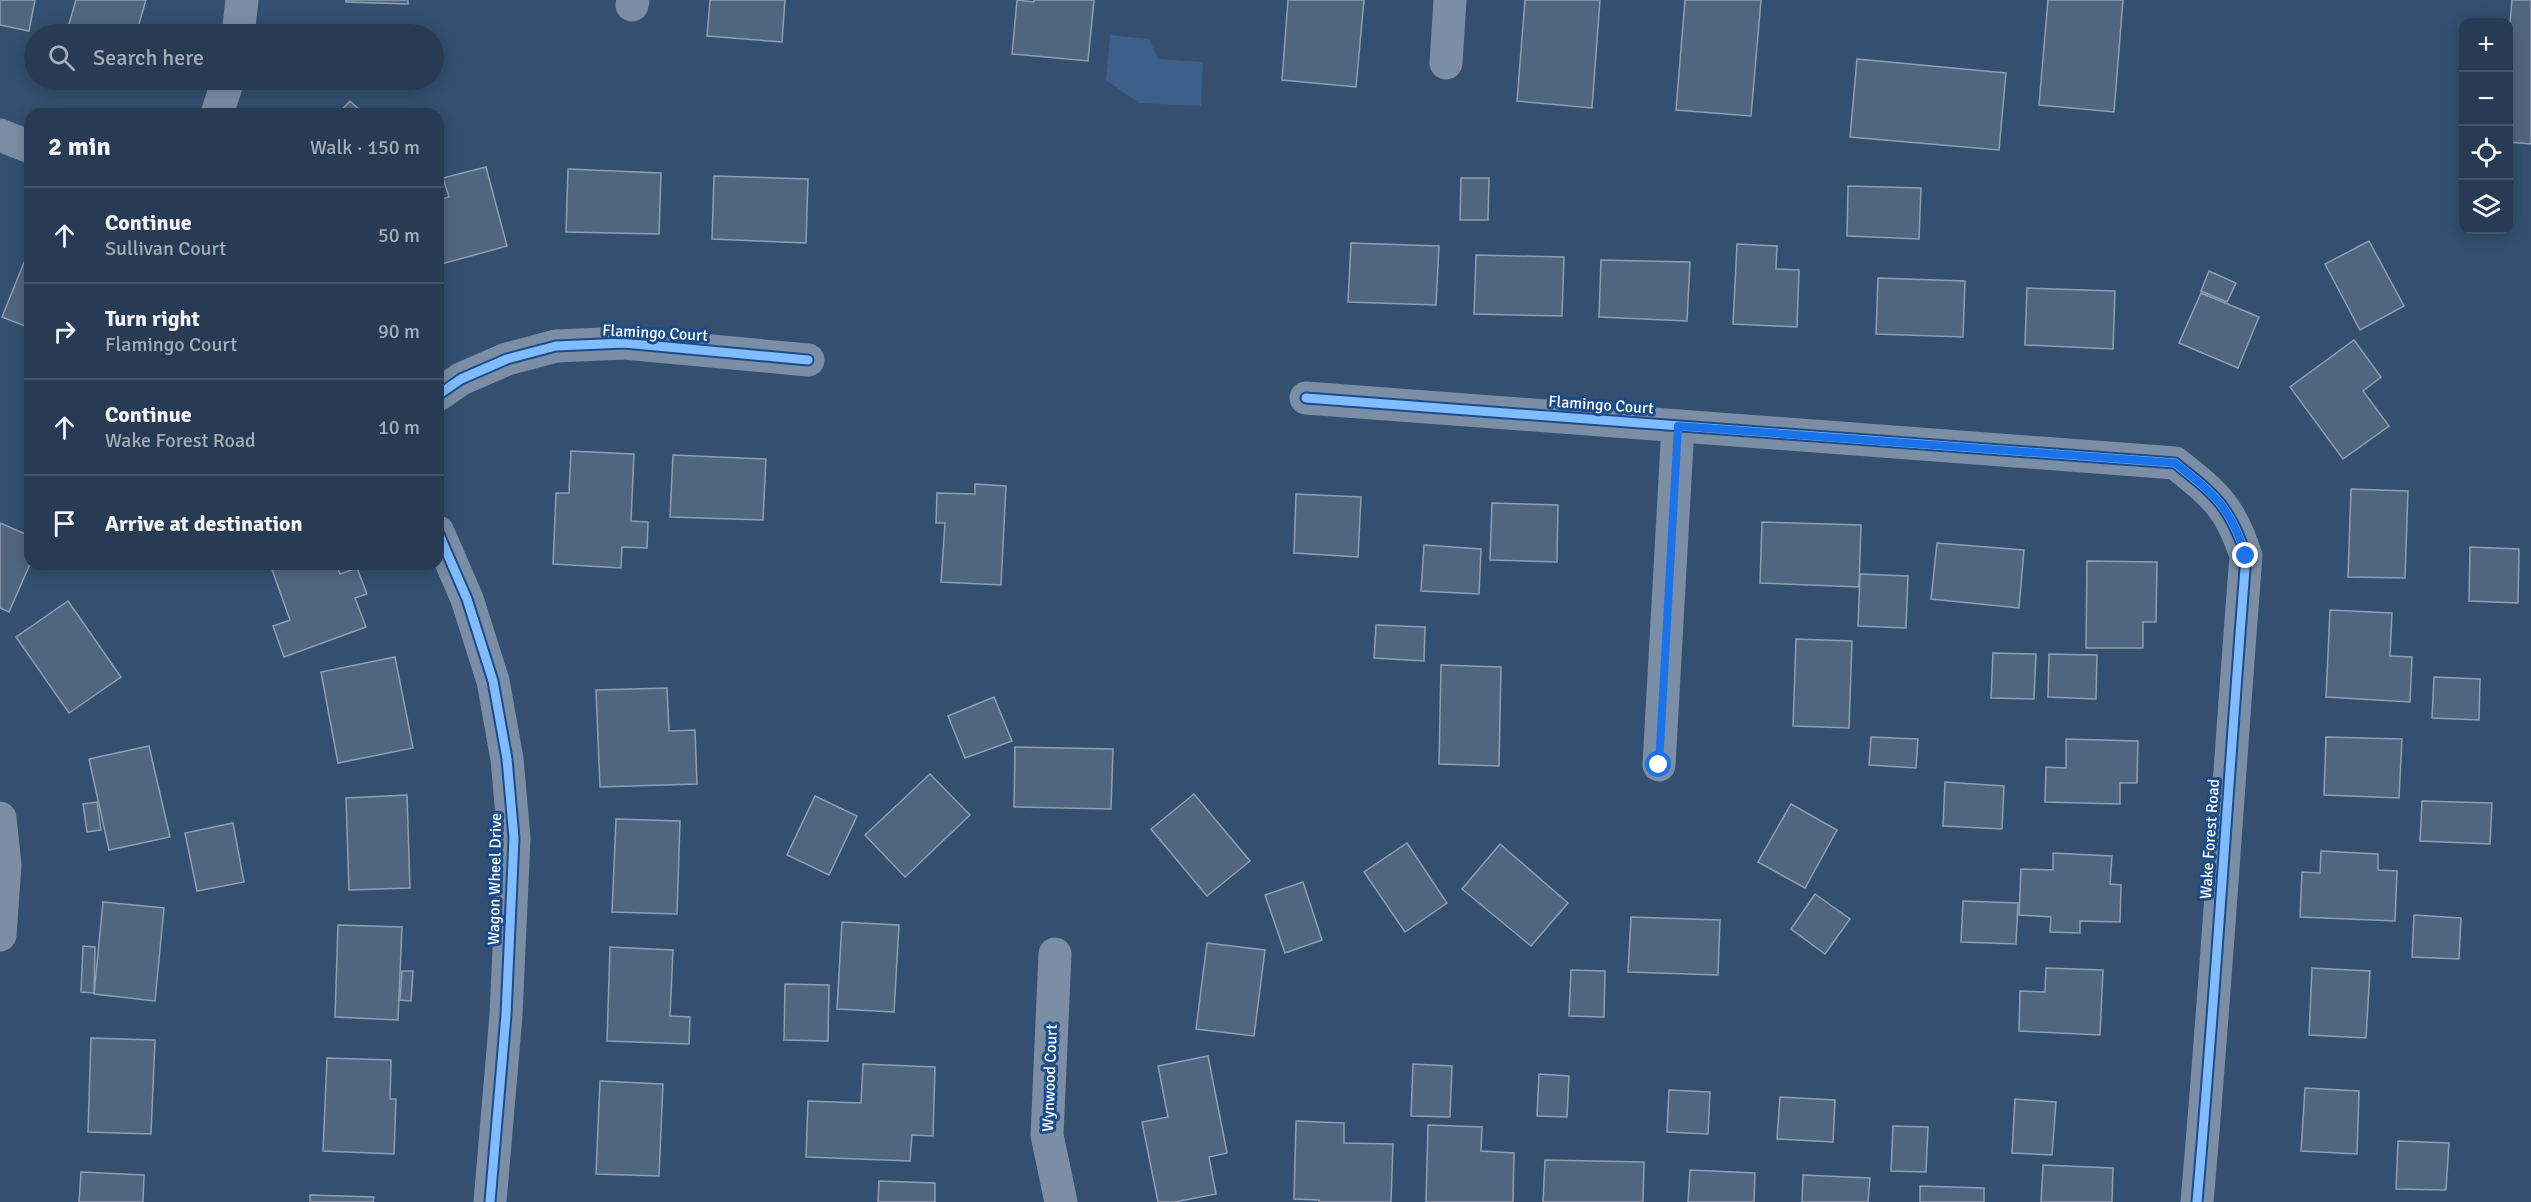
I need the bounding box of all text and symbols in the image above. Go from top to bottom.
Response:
map controls [2459,18,2513,234]
button: + [2459,18,2513,72]
search box [24,24,444,90]
icon: search [45,41,78,74]
text: Search here [93,44,204,71]
button: − [2459,72,2513,126]
button: locate [2459,126,2513,180]
text: 2 min [48,131,111,163]
text: Walk · 150 m [310,135,420,160]
button: layers [2459,180,2513,234]
text: Continue [105,209,192,236]
icon: ahead [48,219,81,252]
text: 50 m [378,223,420,248]
text: Sullivan Court [105,236,226,261]
text: Turn right [105,305,200,332]
icon: right [48,315,81,348]
text: 90 m [378,319,420,344]
street label: Flamingo Court [602,320,709,346]
text: Flamingo Court [105,332,237,357]
street label: Flamingo Court [1548,391,1655,419]
text: Continue [105,401,192,428]
icon: ahead [48,411,81,444]
text: 10 m [378,415,420,440]
text: Wake Forest Road [105,428,256,453]
icon: arrive [48,507,81,540]
text: Arrive at destination [105,510,302,537]
route end [2232,542,2258,568]
route start [1645,751,1671,777]
street label: Wake Forest Road [2196,778,2224,900]
street label: Wagon Wheel Drive [484,813,506,945]
street label: Wynwood Court [1038,1023,1062,1132]

